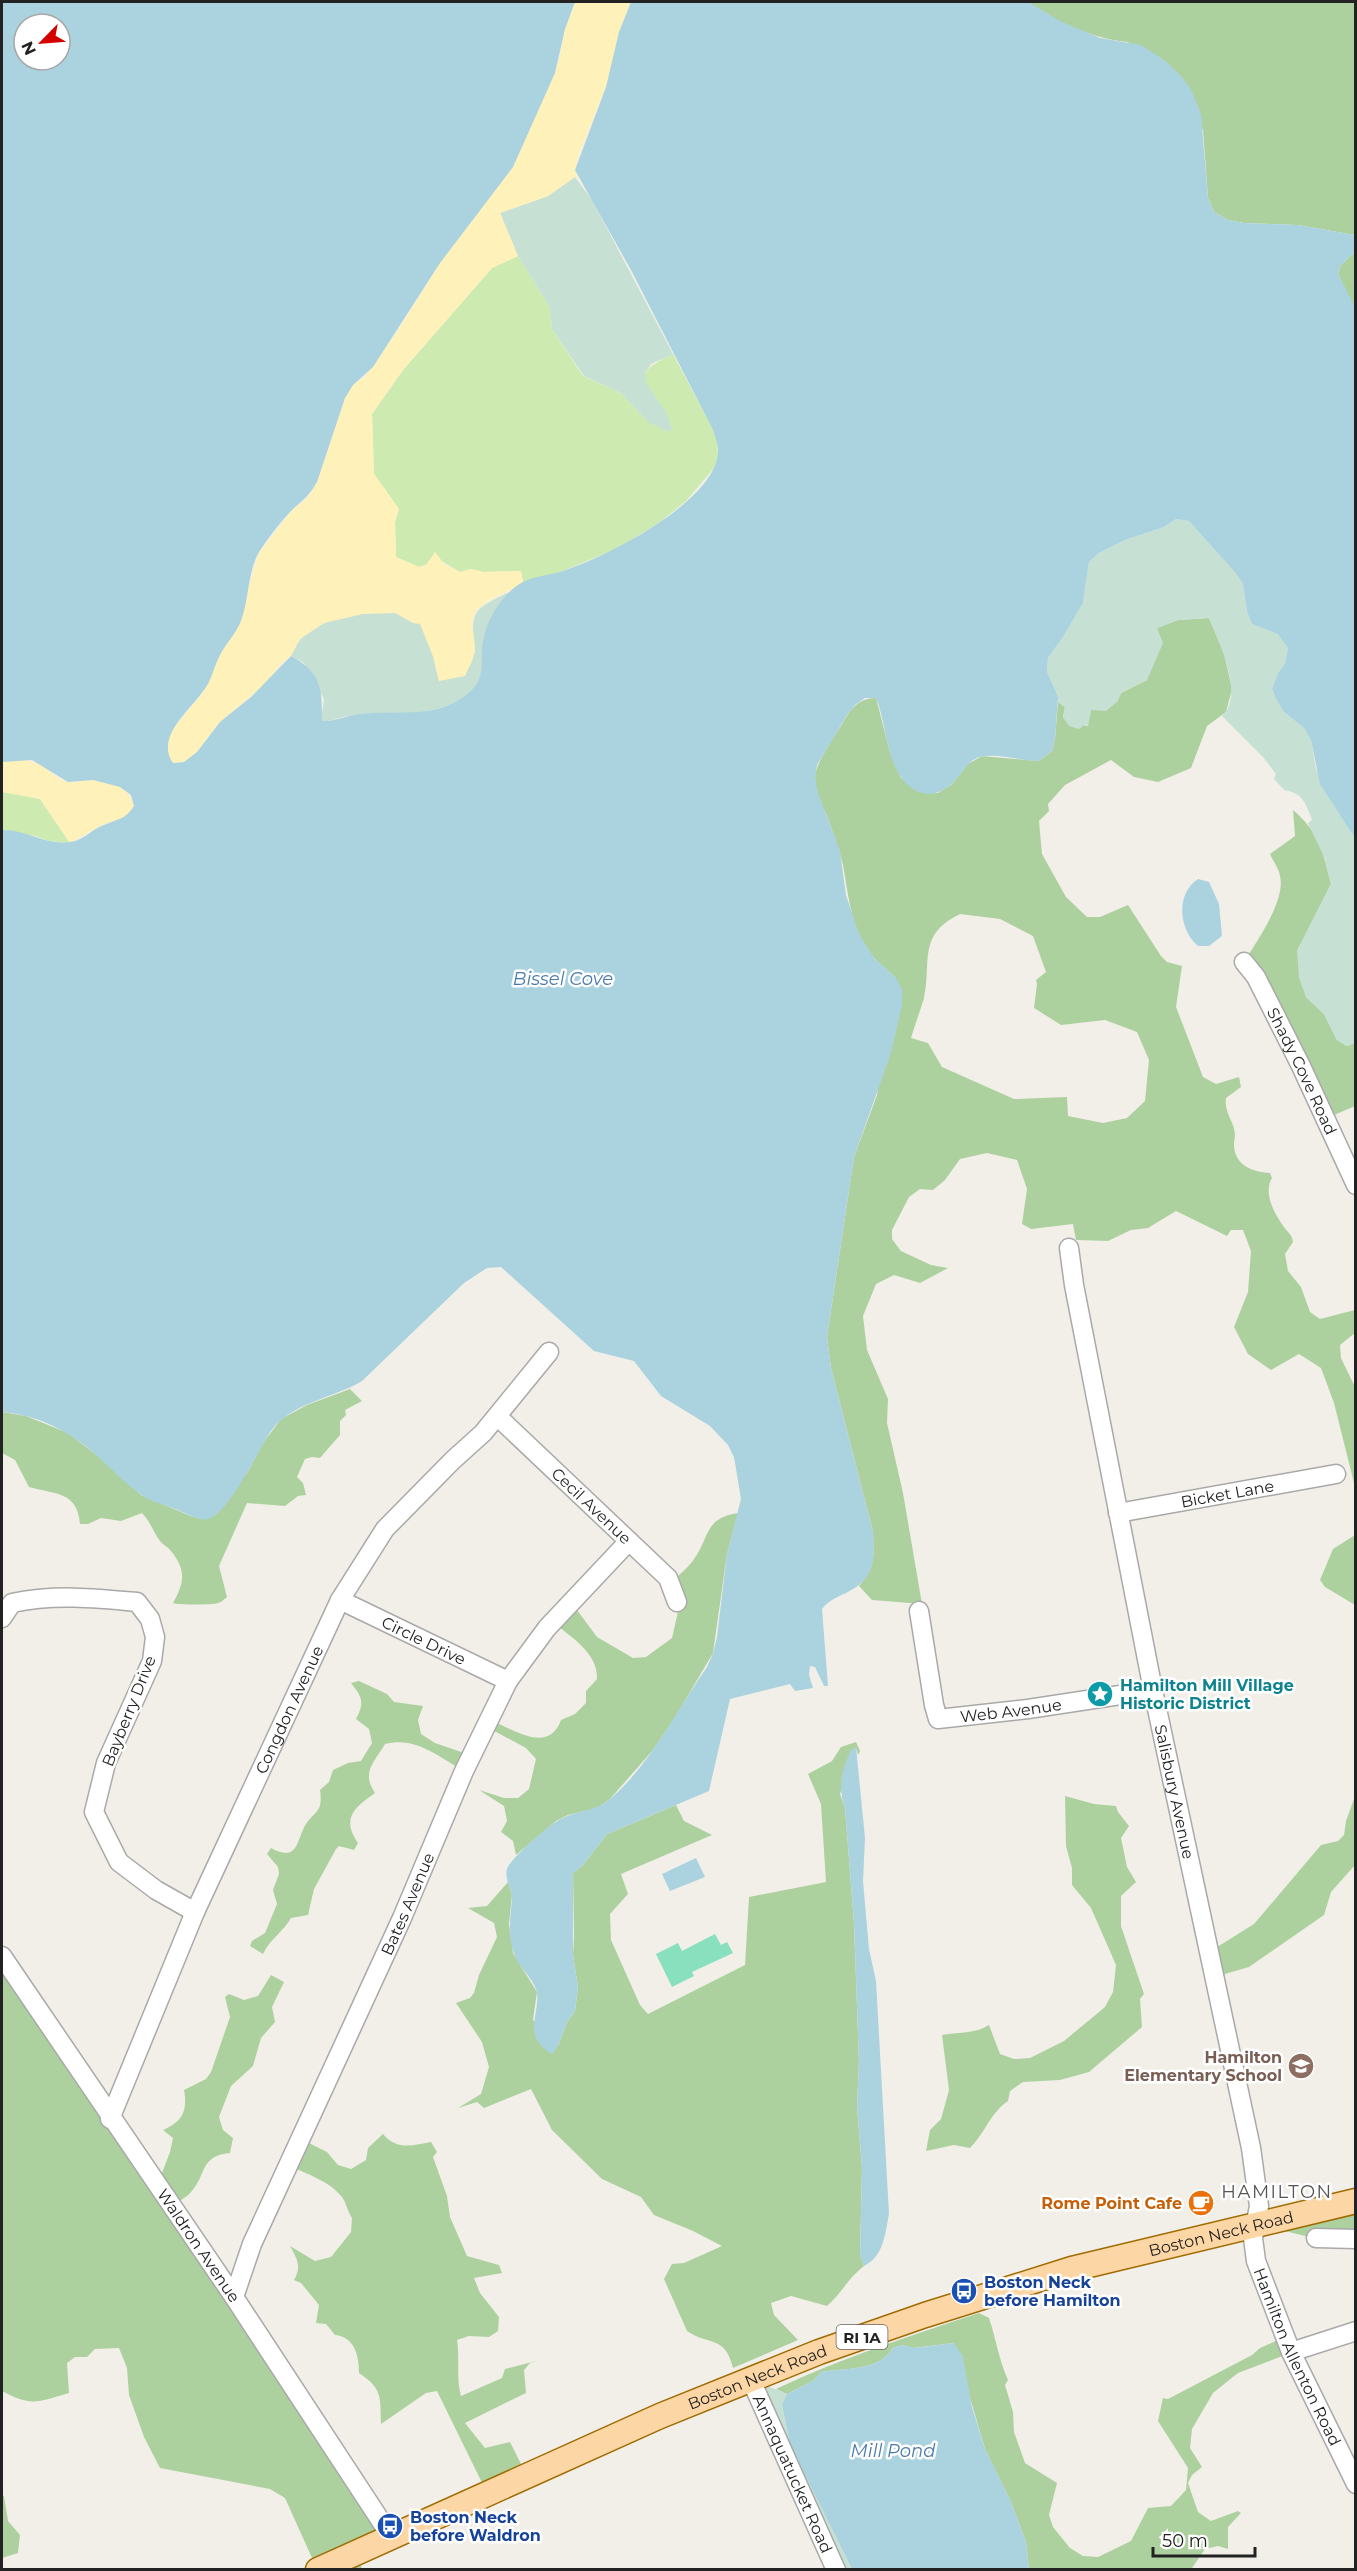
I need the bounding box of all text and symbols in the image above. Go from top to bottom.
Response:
north arrow [12,12,72,72]
text: N [18,38,40,58]
water label: Bissel Cove [513,968,613,990]
street label: Shady Cove Road [1263,1004,1341,1138]
street label: Cecil Avenue [548,1463,636,1548]
street label: Bicket Lane [1179,1476,1275,1511]
street label: Circle Drive [379,1612,469,1669]
street label: Congdon Avenue [251,1642,327,1777]
street label: Bayberry Drive [98,1653,160,1769]
place label: Hamilton Mill Village Historic District [1120,1676,1294,1713]
place icon: Hamilton Mill Village Historic District [1085,1679,1115,1709]
street label: Web Avenue [959,1695,1063,1726]
street label: Salisbury Avenue [1151,1723,1198,1861]
street label: Bates Avenue [377,1850,438,1958]
place label: Hamilton Elementary School [1124,2048,1282,2085]
school or university icon: Hamilton Elementary School [1286,2051,1316,2081]
district label: HAMILTON [1221,2181,1333,2203]
street label: Waldron Avenue [154,2185,244,2306]
cafe icon: Rome Point Cafe [1186,2188,1216,2218]
place label: Rome Point Cafe [1041,2194,1182,2213]
street label: Boston Neck Road [1147,2207,1295,2260]
street label: Hamilton Allenton Road [1250,2265,1345,2449]
place label: Boston Neck before Hamilton [984,2273,1121,2310]
bus stop icon: Boston Neck before Hamilton [949,2276,979,2306]
road number: RI 1A [836,2325,888,2349]
street label: Boston Neck Road [685,2340,829,2413]
street label: Annaquatucket Road [749,2392,837,2556]
water label: Mill Pond [851,2440,936,2462]
place label: Boston Neck before Waldron [410,2508,541,2545]
bus stop icon: Boston Neck before Waldron [375,2511,405,2541]
scale bar [1153,2520,1255,2558]
text: 50 m [1162,2530,1208,2552]

